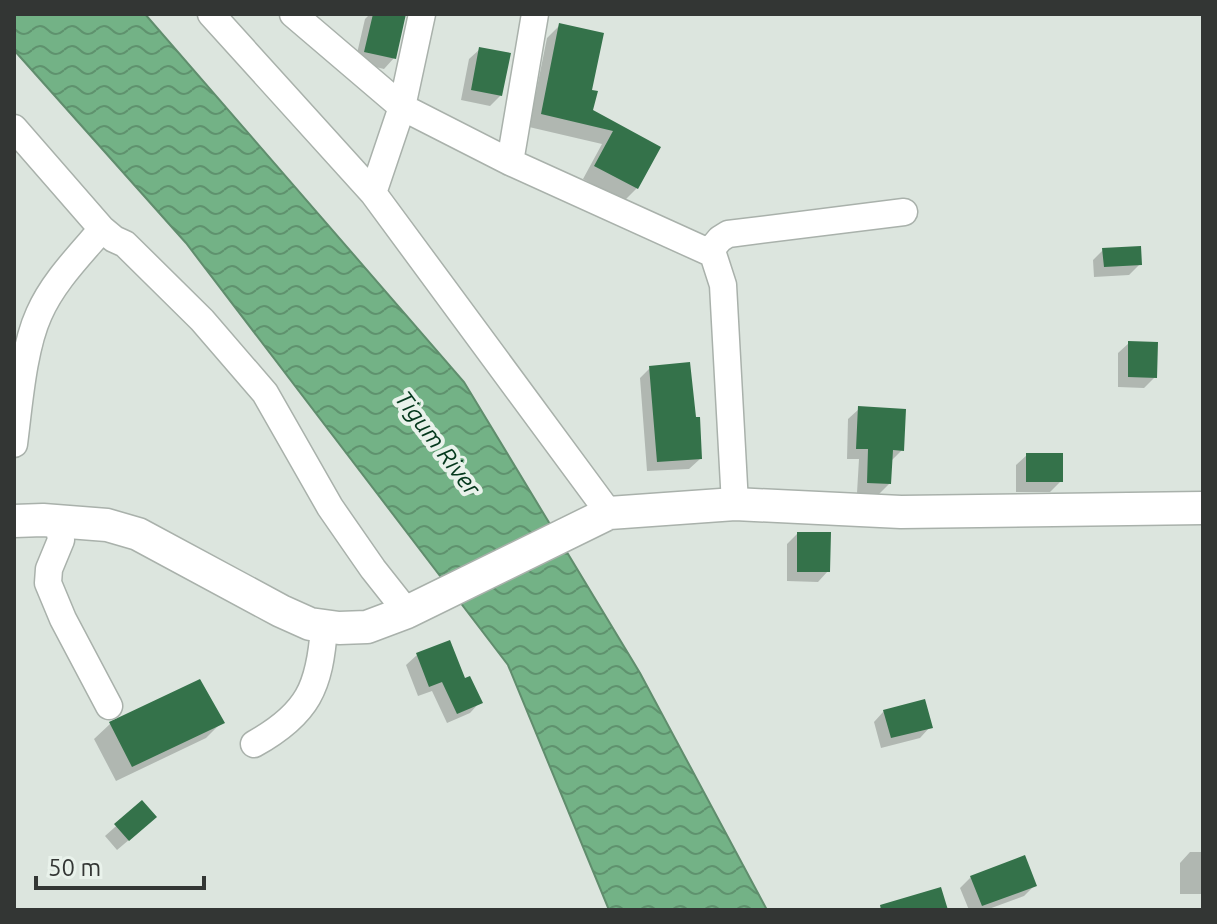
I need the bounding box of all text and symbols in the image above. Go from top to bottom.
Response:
water label: Tigum River [390,386,486,501]
scale bar [36,840,204,890]
text: 50 m [48,854,101,881]

